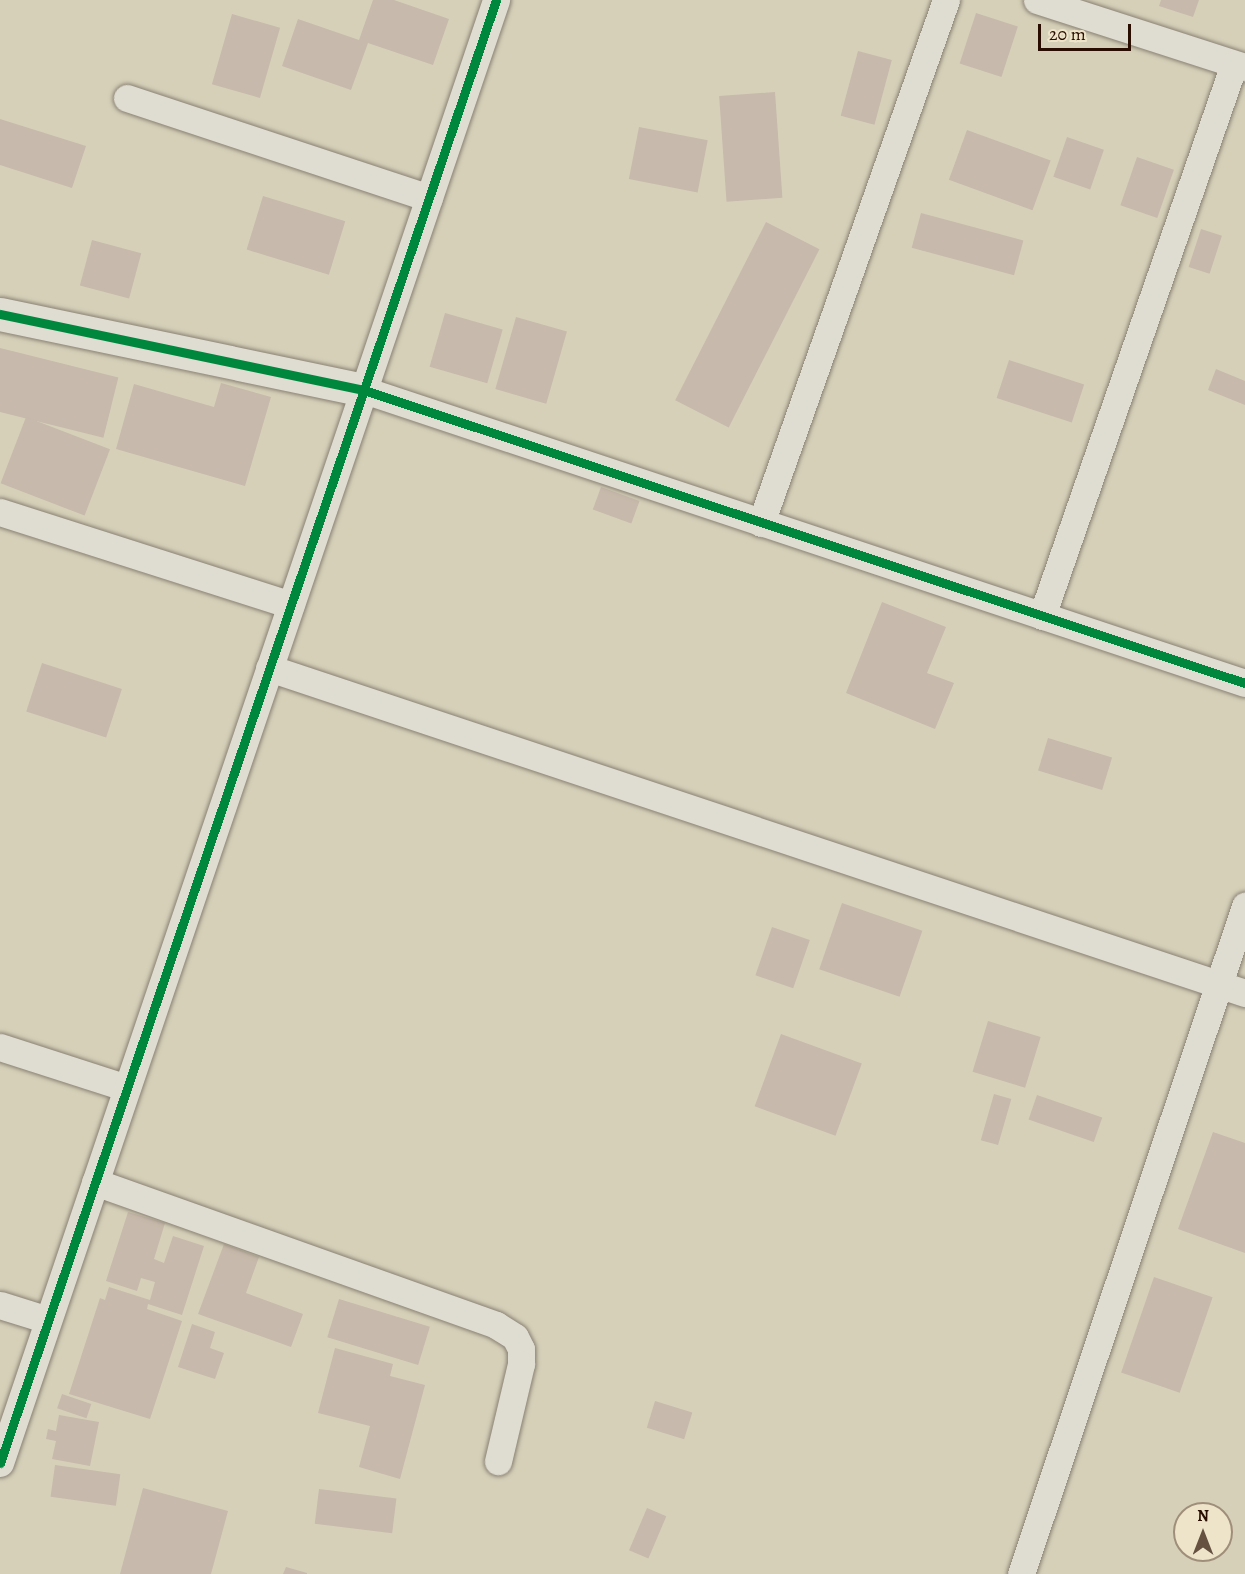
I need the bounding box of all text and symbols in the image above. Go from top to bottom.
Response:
scale bar [1041,12,1134,50]
text: 20 m [1049,22,1086,46]
north arrow [1173,1502,1233,1562]
text: N [1197,1505,1209,1527]

